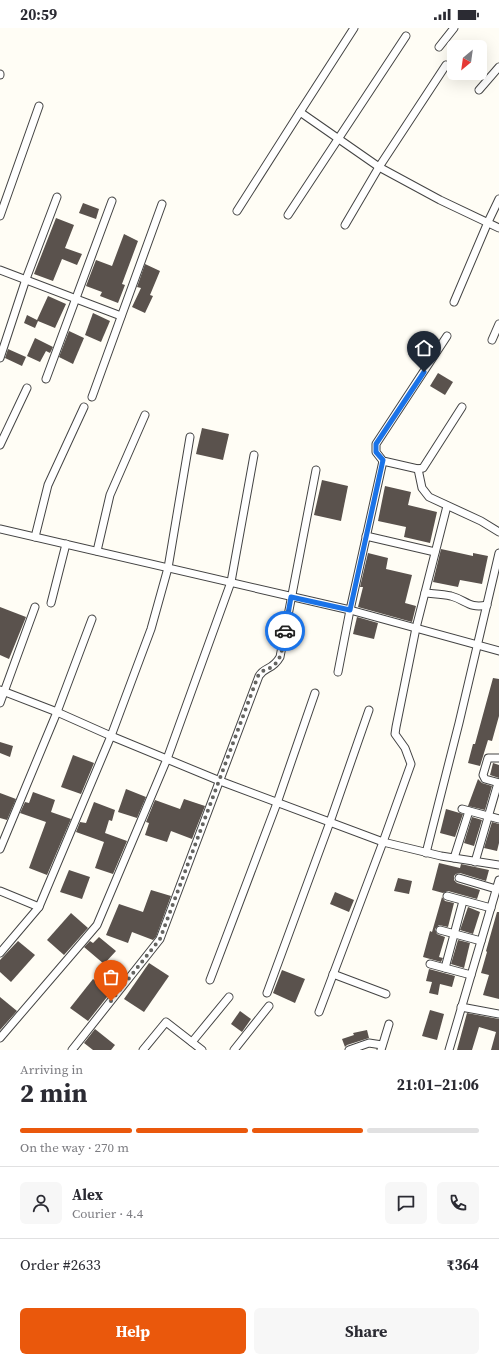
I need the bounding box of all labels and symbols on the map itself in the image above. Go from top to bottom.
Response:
north arrow [447,40,487,80]
pin [407,331,441,372]
courier [265,611,305,651]
pin [94,960,128,1001]

